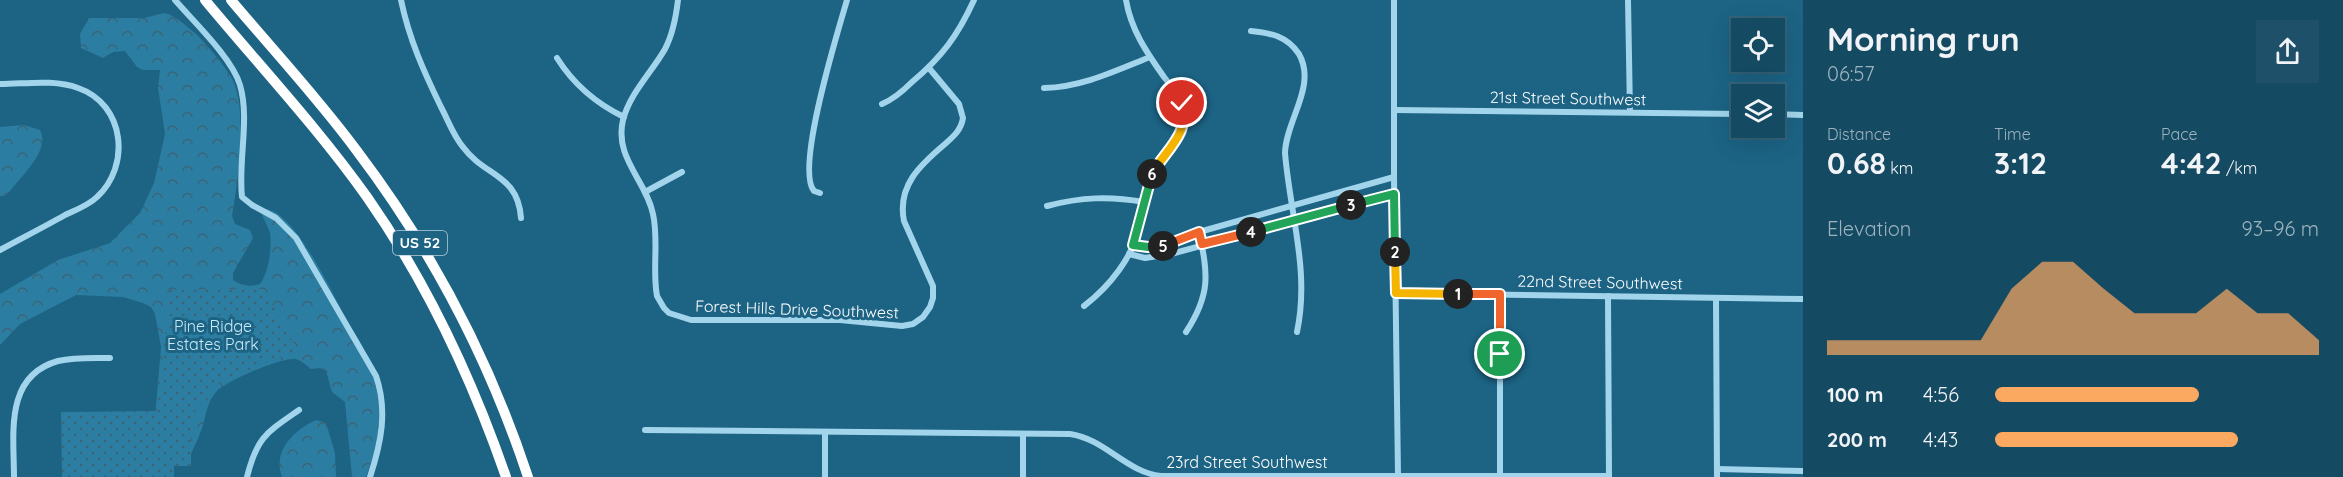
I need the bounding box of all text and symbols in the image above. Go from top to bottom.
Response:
map controls [1731,18,1785,138]
button: locate [1731,18,1785,72]
text: Morning run [1827,18,2020,59]
button: share [2256,20,2319,83]
text: 06:57 [1827,61,1875,86]
pin [1156,77,1207,128]
button: layers [1731,84,1785,138]
icon: check [1165,86,1198,119]
street label: 21st Street Southwest [1490,87,1646,109]
text: Distance [1827,124,1891,144]
text: Time [1994,124,2031,144]
text: Pace [2161,124,2197,144]
text: 0.68 [1827,144,1886,182]
text: 3:12 [1994,144,2047,182]
text: 4:42 [2161,144,2222,182]
text: km [1886,158,1913,178]
text: /km [2222,158,2257,178]
pin: 6 [1137,159,1167,189]
text: 6 [1148,164,1156,184]
pin: 3 [1336,190,1366,220]
text: 3 [1347,195,1355,215]
text: Elevation [1827,216,1911,241]
text: 93–96 m [2242,216,2319,241]
pin: 4 [1236,217,1266,247]
text: 4 [1246,222,1256,242]
road number: US 52 [393,231,447,255]
pin: 5 [1148,231,1178,261]
text: 5 [1158,236,1168,256]
pin: 2 [1380,237,1410,267]
text: 2 [1390,242,1400,262]
street label: 22nd Street Southwest [1517,271,1683,293]
pin: 1 [1443,279,1473,309]
text: 1 [1455,284,1461,304]
street label: Forest Hills Drive Southwest [695,295,899,323]
park label: Pine Ridge Estates Park [167,316,259,354]
pin [1474,328,1525,379]
icon: arrive [1483,337,1516,370]
text: 100 m [1827,382,1883,407]
text: 4:56 [1923,382,1959,407]
text: 200 m [1827,427,1887,452]
text: 4:43 [1923,427,1958,452]
street label: 23rd Street Southwest [1166,452,1328,472]

